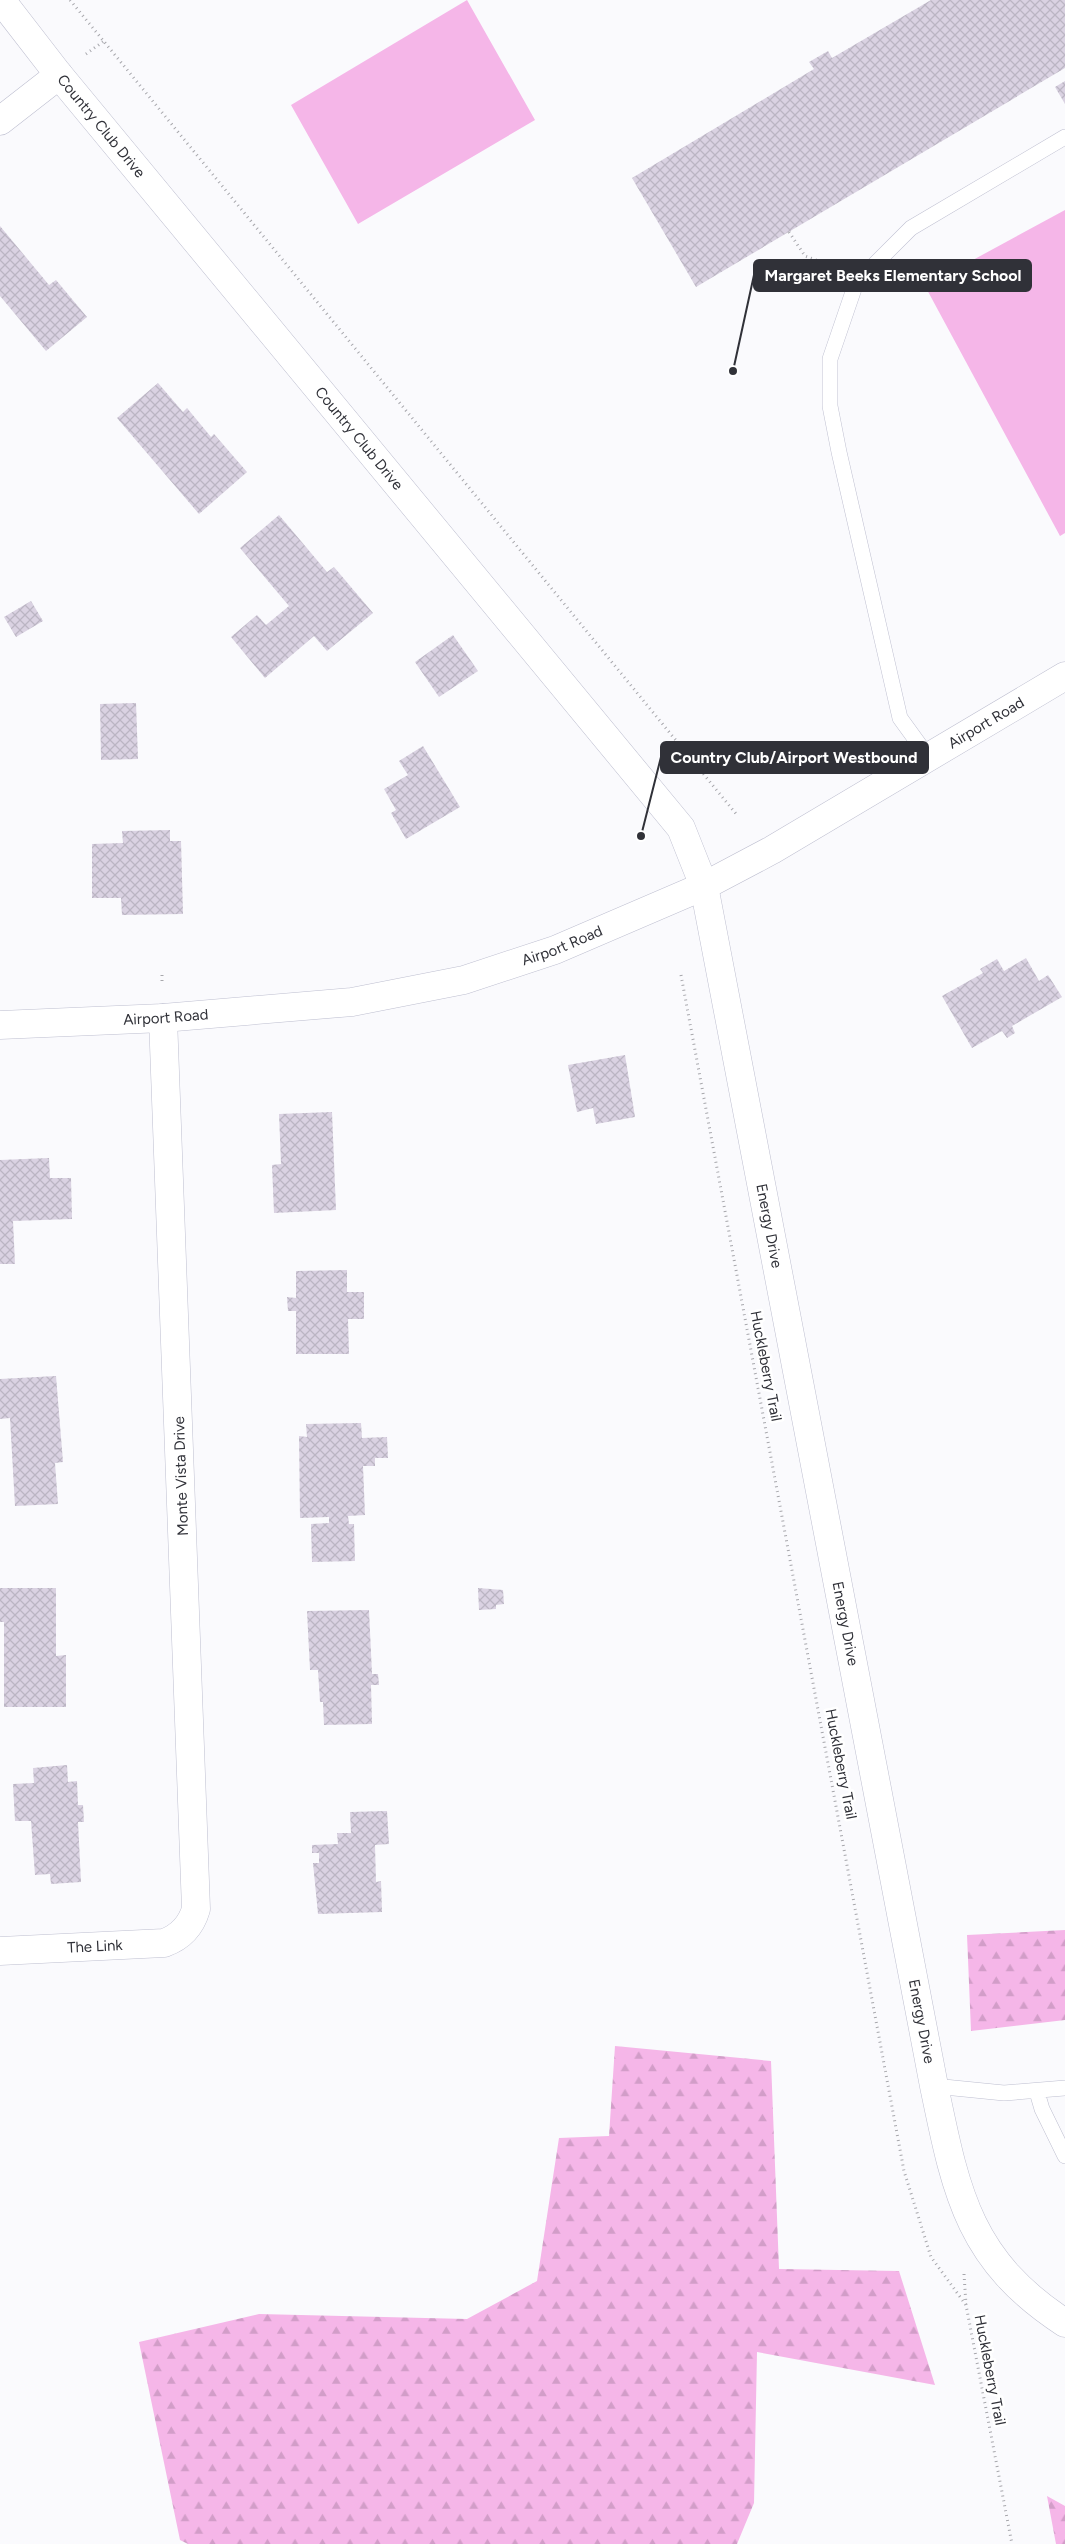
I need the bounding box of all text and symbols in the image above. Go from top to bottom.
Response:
street label: Country Club Drive [53,71,149,181]
callout: Margaret Beeks Elementary School [754,260,1031,291]
text: Margaret Beeks Elementary School [764,266,1022,285]
street label: Country Club Drive [311,383,407,494]
street label: Airport Road [945,693,1027,752]
callout: Country Club/Airport Westbound [661,742,928,773]
text: Country Club/Airport Westbound [671,748,917,767]
street label: Airport Road [519,922,605,969]
street label: Airport Road [123,1005,209,1029]
street label: Energy Drive [752,1182,786,1270]
street label: Huckleberry Trail [746,1309,786,1423]
street label: Monte Vista Drive [170,1416,192,1536]
street label: Energy Drive [828,1580,862,1667]
street label: Huckleberry Trail [821,1707,861,1821]
street label: The Link [67,1936,124,1957]
street label: Energy Drive [905,1978,939,2065]
street label: Huckleberry Trail [970,2313,1010,2427]

